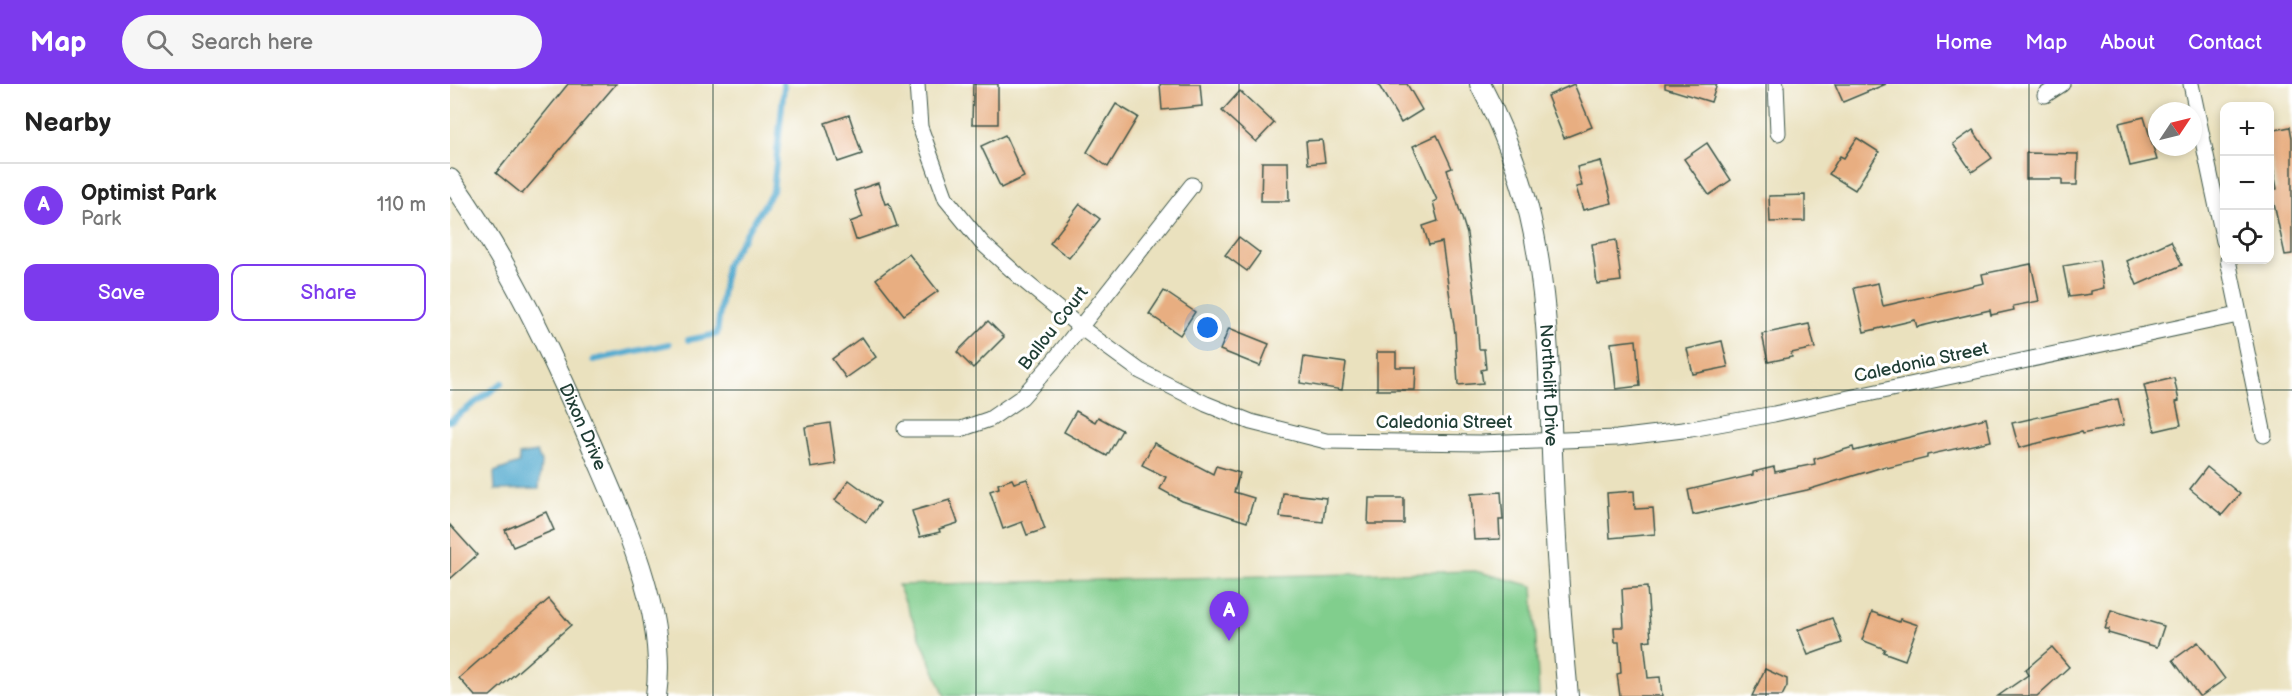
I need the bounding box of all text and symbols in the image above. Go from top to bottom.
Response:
search box [122,15,542,69]
text: Map [30,26,86,59]
icon: search [143,26,176,59]
text: Search here [191,29,313,56]
text: Home [1935,30,1992,55]
text: Map [2025,30,2067,55]
text: About [2100,30,2155,55]
text: Contact [2188,30,2262,55]
north arrow [2148,102,2202,156]
map controls [2220,102,2274,264]
button: + [2220,102,2274,156]
text: Nearby [24,108,111,139]
button: − [2220,156,2274,210]
text: Optimist Park [81,180,216,207]
text: A [37,193,50,217]
text: 110 m [377,193,426,217]
text: Park [81,207,121,231]
button: locate [2220,210,2274,264]
button: Save [24,264,219,321]
button: Share [231,264,426,321]
street label: Ballou Court [1014,282,1093,374]
your location [1193,313,1222,342]
street label: Northclift Drive [1535,323,1562,447]
street label: Caledonia Street [1852,338,1991,387]
street label: Dixon Drive [555,380,611,474]
street label: Caledonia Street [1376,412,1513,433]
pin: A [1210,592,1248,641]

